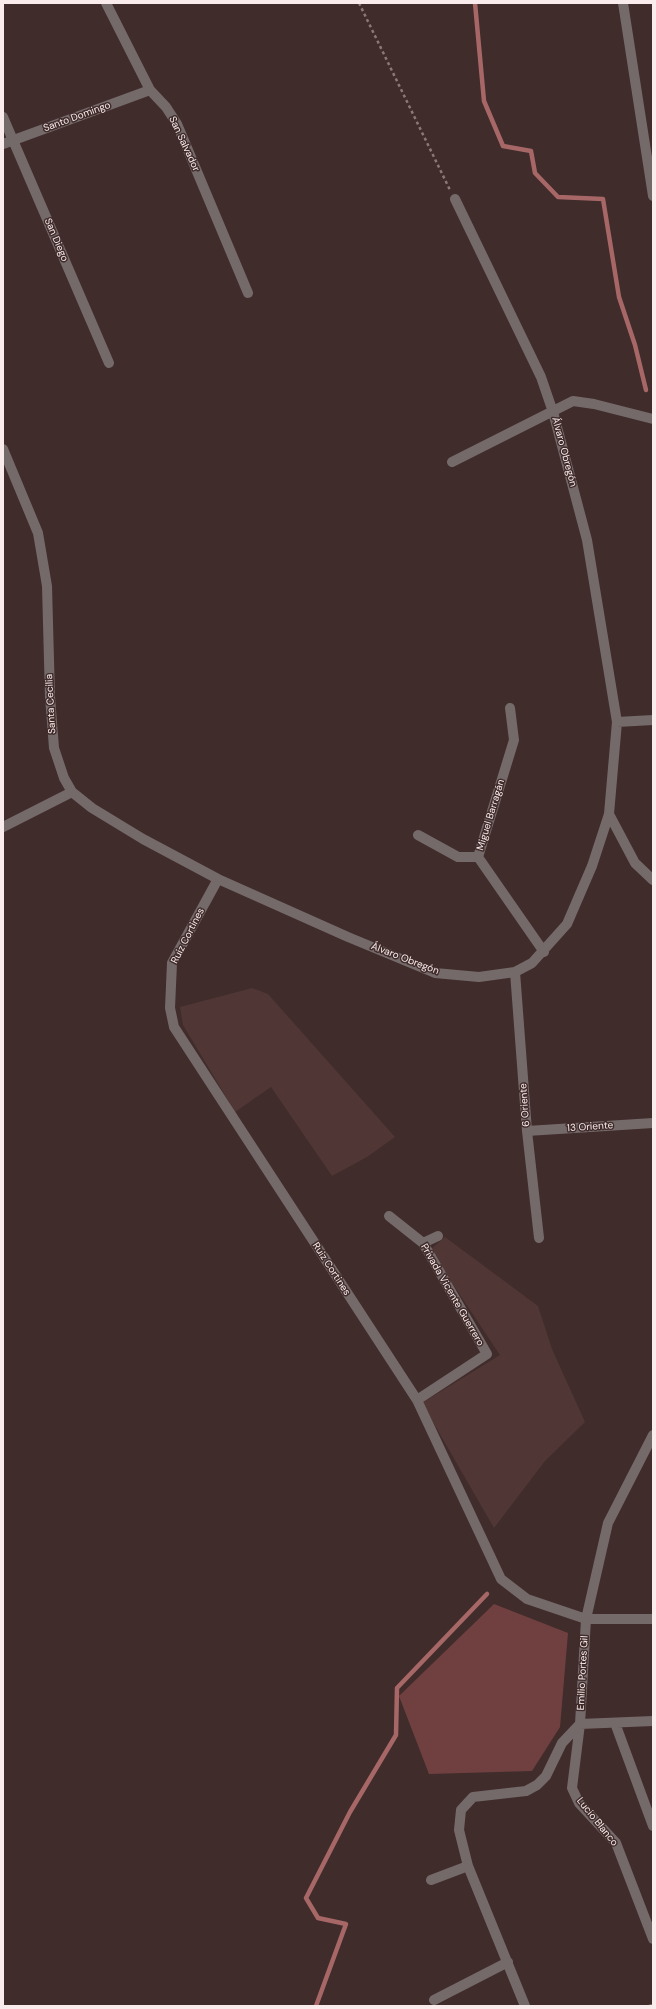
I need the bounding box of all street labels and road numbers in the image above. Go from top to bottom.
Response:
street label: Santo Domingo [42,99,112,135]
street label: San Salvador [166,115,202,173]
street label: San Diego [42,217,70,263]
street label: Álvaro Obregón [549,416,579,488]
street label: Santa Cecilia [43,674,59,734]
street label: Miguel Barragán [474,778,508,852]
street label: Ruiz Cortines [169,906,207,966]
street label: Álvaro Obregón [369,941,441,977]
street label: 6 Oriente [517,1083,533,1127]
street label: 13 Oriente [566,1119,614,1135]
street label: Ruiz Cortines [309,1240,353,1298]
street label: Privada Vicente Guerrero [418,1242,486,1348]
street label: Emilio Portes Gil [575,1635,591,1711]
street label: Lucio Blanco [574,1795,620,1849]

